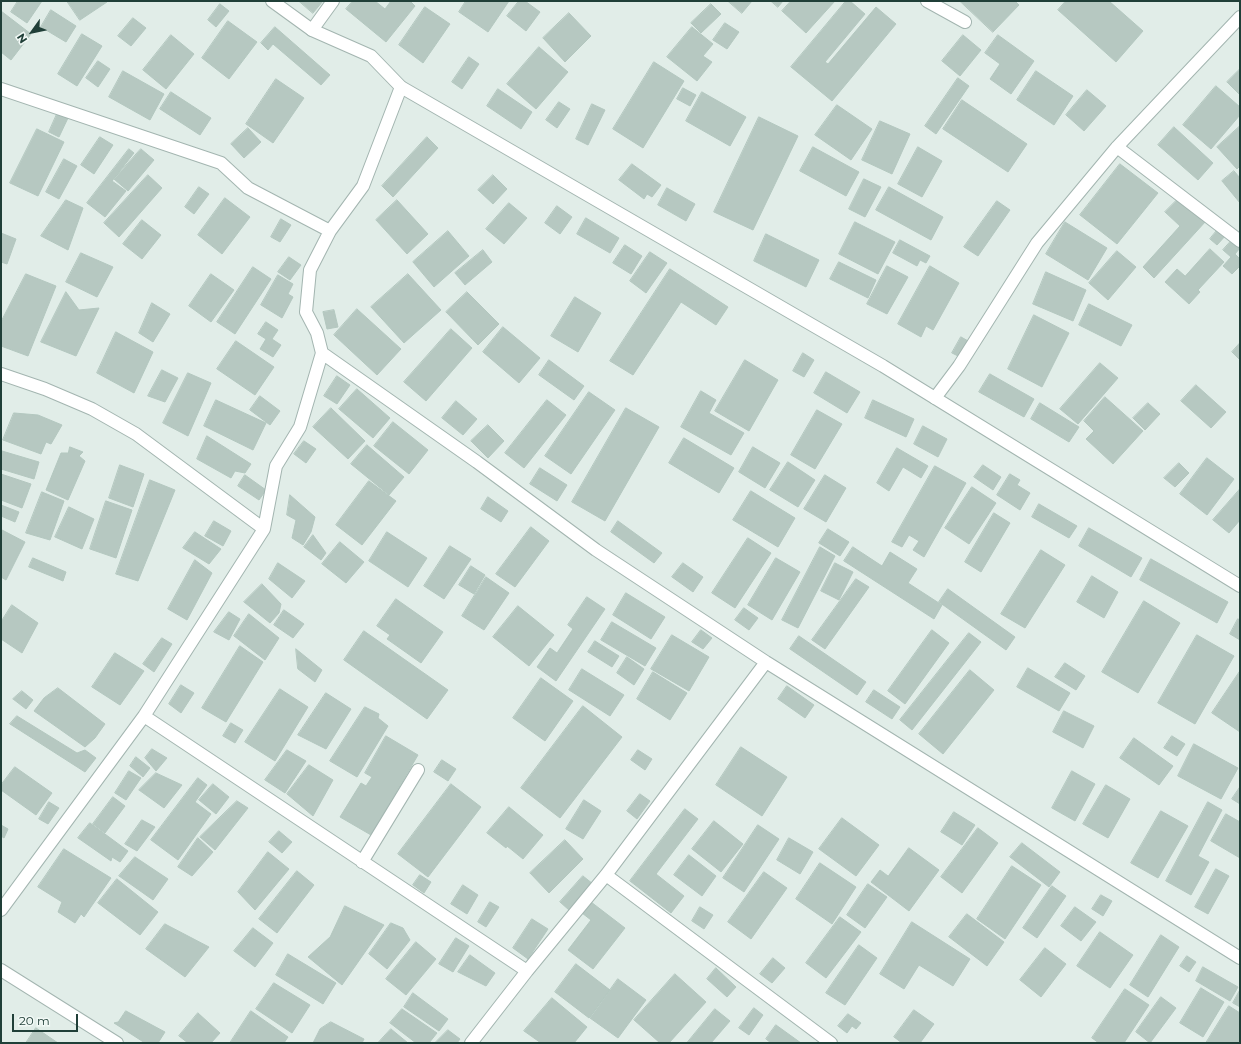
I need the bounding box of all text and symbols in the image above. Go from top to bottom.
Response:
north arrow [12,12,52,52]
text: N [14,31,30,46]
scale bar [14,1006,80,1032]
text: 20 m [19,1013,50,1028]

